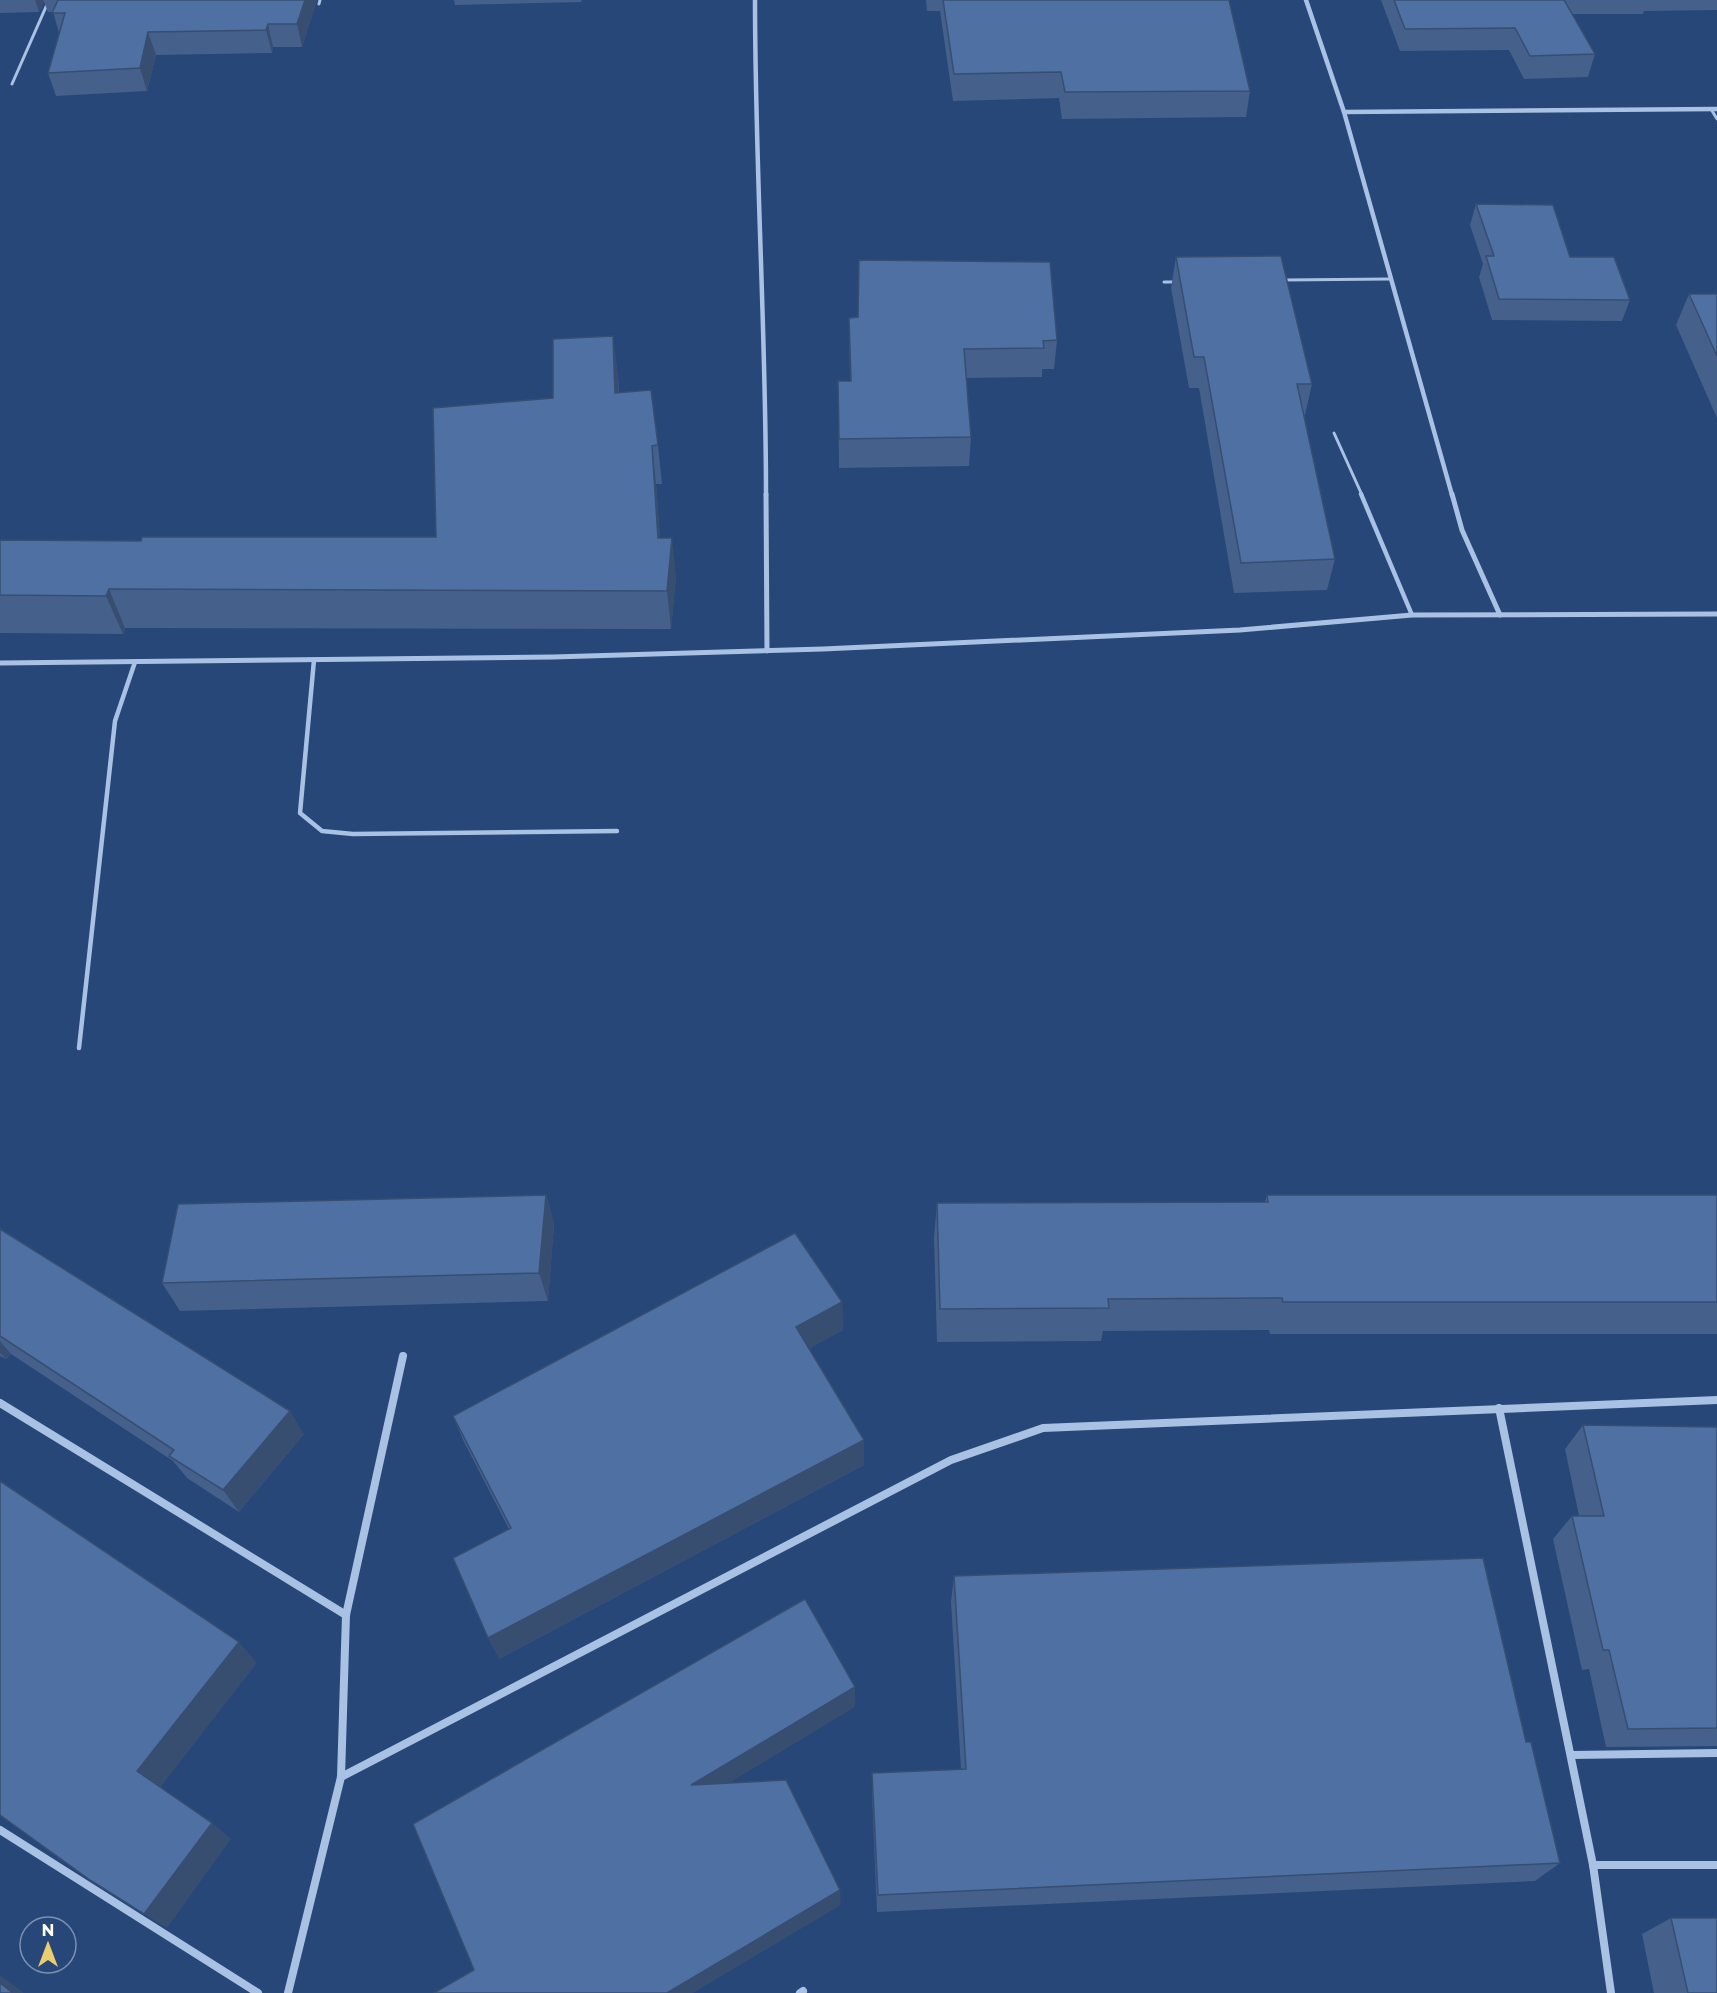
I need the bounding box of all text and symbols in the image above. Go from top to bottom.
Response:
north arrow [18,1915,78,1975]
text: N [42,1921,54,1940]

